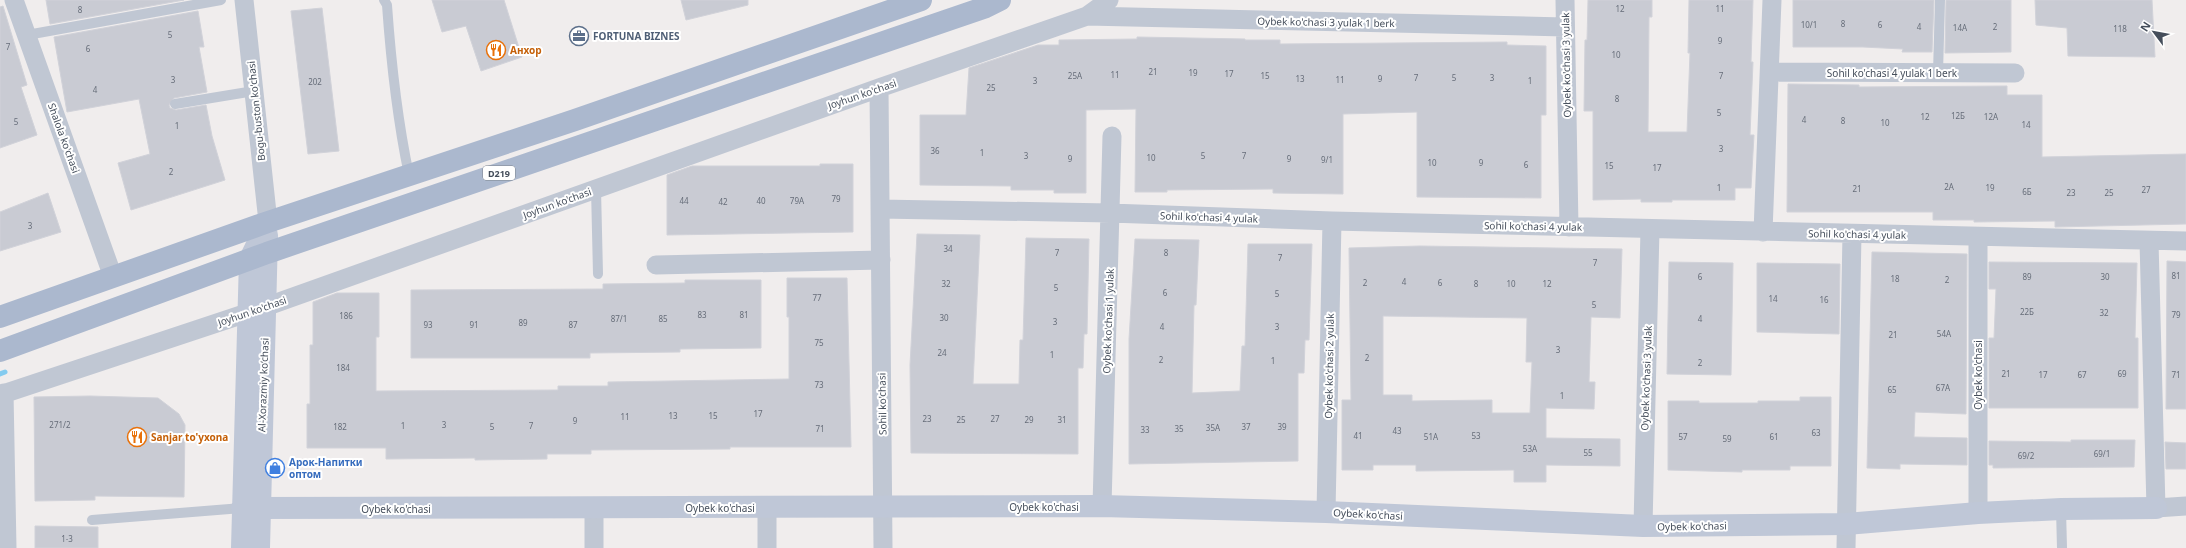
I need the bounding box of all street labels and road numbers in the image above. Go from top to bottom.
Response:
street label: Oybek ko'chasi 3 yulak [1558,12,1574,118]
street label: Oybek ko'chasi 3 yulak 1 berk [1257,14,1395,30]
street label: Bogu-buston ko'chasi [244,60,268,162]
street label: Sohil ko'chasi 4 yulak 1 berk [1827,66,1958,80]
street label: Joyhun ko'chasi [825,76,898,113]
street label: Shalola ko'chasi [45,101,83,175]
road number: D219 [483,166,515,180]
street label: Joyhun ko'chasi [520,184,593,222]
street label: Sohil ko'chasi 4 yulak [1160,208,1259,226]
street label: Sohil ko'chasi 4 yulak [1484,218,1583,234]
street label: Sohil ko'chasi 4 yulak [1808,226,1907,242]
street label: Oybek ko'chasi 1 yulak [1099,267,1117,374]
street label: Joyhun ko'chasi [215,293,288,330]
street label: Oybek ko'chasi 2 yulak [1321,313,1337,419]
street label: Oybek ko'chasi 3 yulak [1637,324,1655,431]
street label: Al-Xorazmiy ko’chasi [254,338,272,432]
street label: Oybek ko'chasi [1971,340,1985,410]
street label: Sohil ko'chasi [874,373,890,435]
street label: Oybek ko'chasi [1009,500,1079,514]
street label: Oybek ko'chasi [685,501,755,515]
street label: Oybek ko'chasi [361,502,431,516]
street label: Oybek ko'chasi [1333,505,1403,523]
street label: Oybek ko'chasi [1657,518,1727,534]

